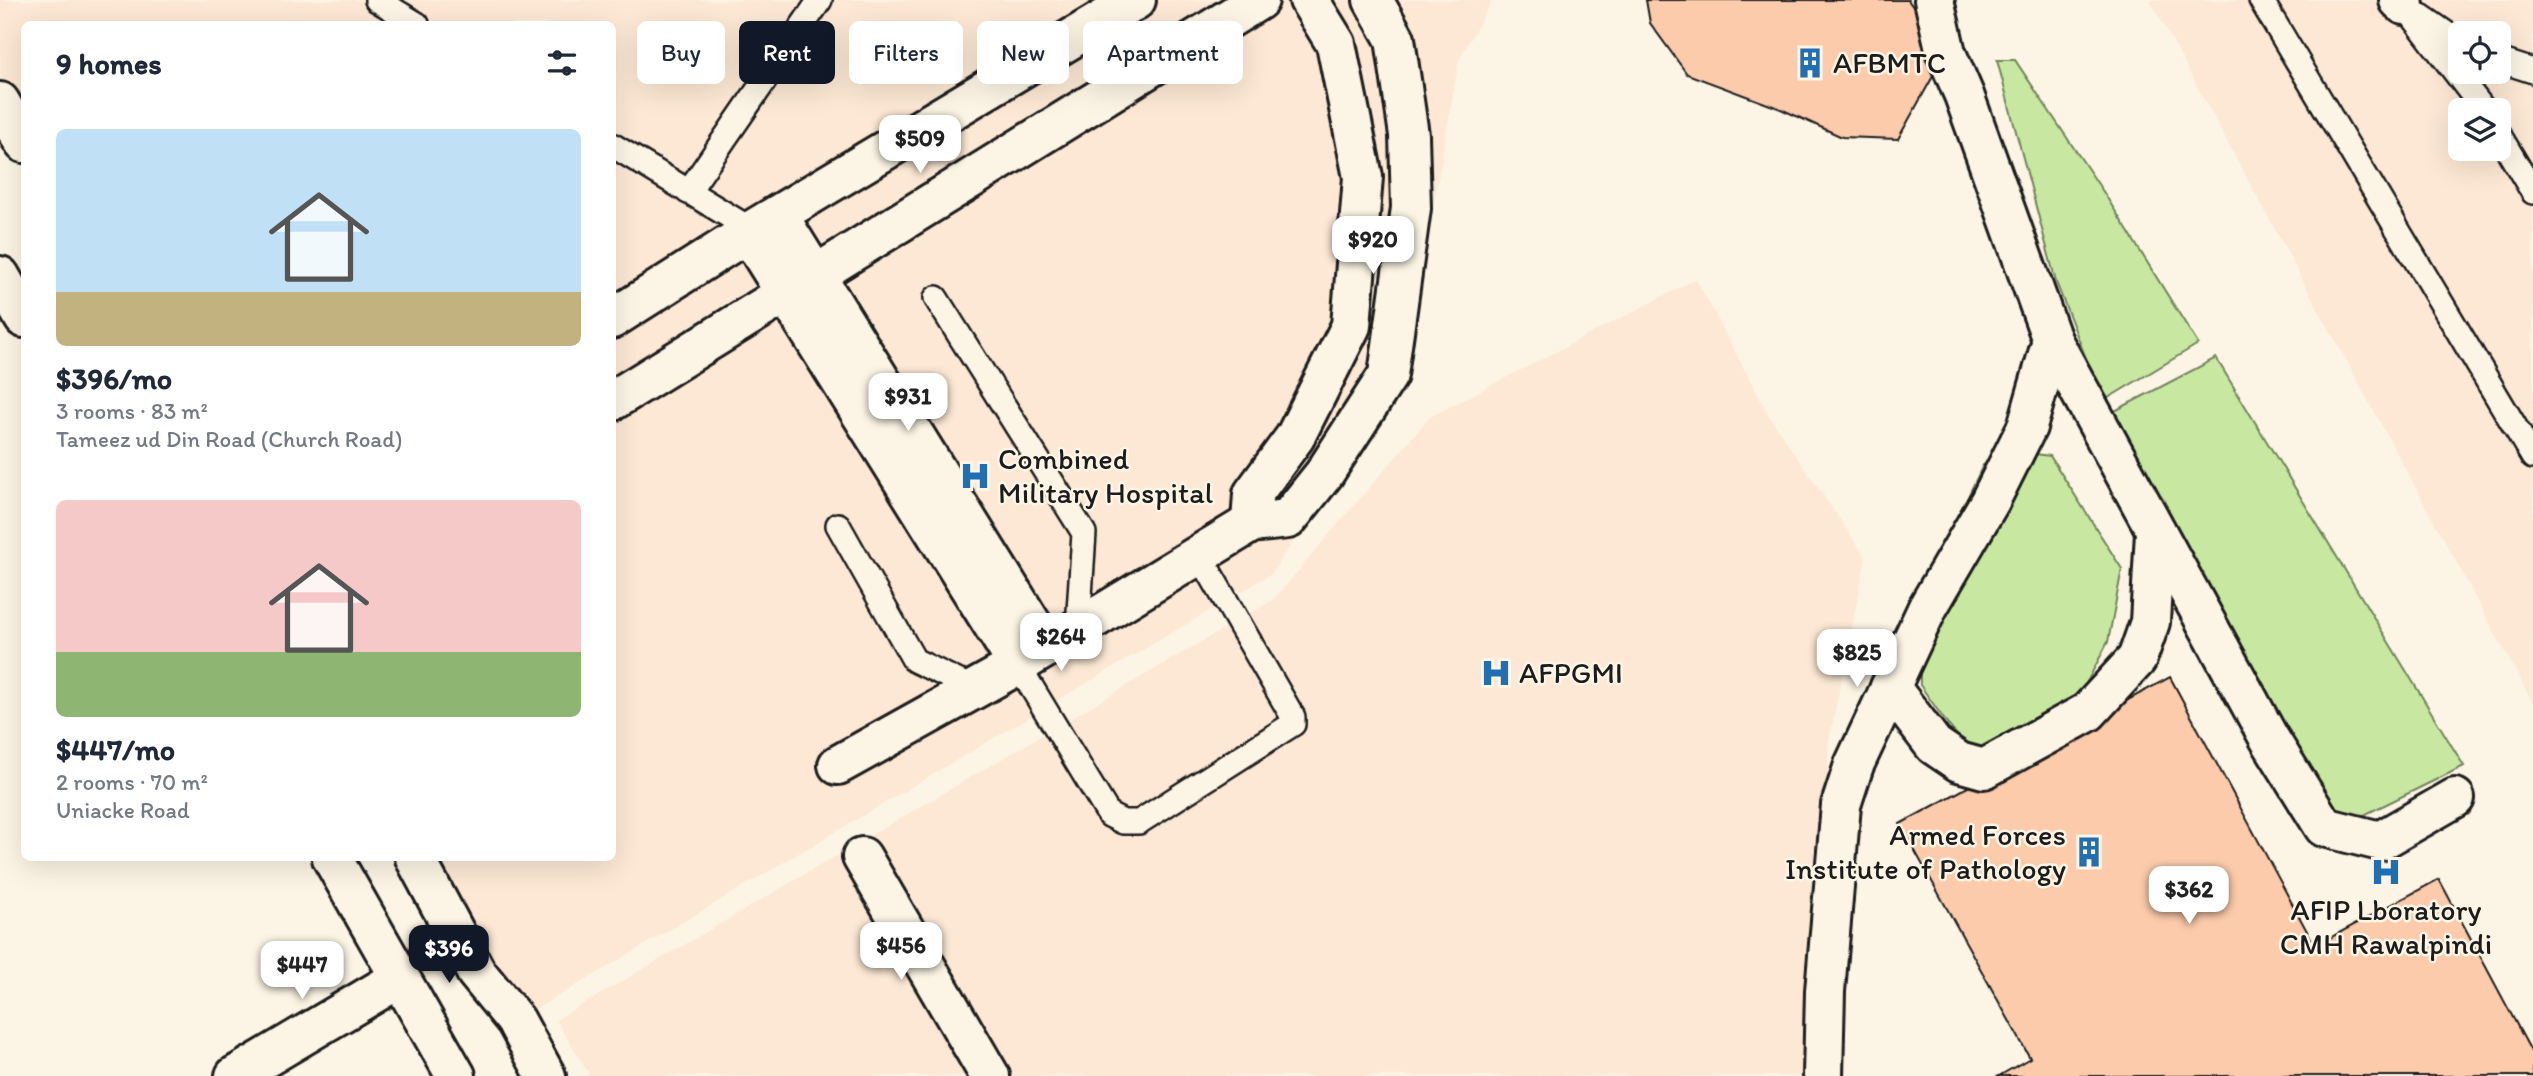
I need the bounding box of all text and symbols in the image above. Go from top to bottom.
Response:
chip: Buy [637,21,725,84]
chip: Rent [739,21,835,84]
chip: Filters [849,21,963,84]
chip: New [977,21,1069,84]
chip: Apartment [1083,21,1243,84]
map controls [2448,21,2511,161]
button: locate [2448,21,2511,84]
icon: filters [543,44,581,82]
place label: AFBMTC [1833,44,1946,81]
text: 9 homes [56,45,162,82]
building icon: AFBMTC [1793,46,1827,80]
button: layers [2448,98,2511,161]
pin: $509 [879,116,961,175]
text: $509 [895,124,945,152]
icon: home [256,174,382,300]
pin: $920 [1332,216,1414,276]
text: $920 [1348,225,1398,253]
text: $396/mo [56,360,172,397]
pin: $931 [867,374,949,433]
text: $931 [885,382,931,410]
text: 3 rooms · 83 m² [56,397,208,425]
text: Tameez ud Din Road (Church Road) [56,425,403,453]
place label: Combined Military Hospital [998,440,1214,511]
hospital icon: Combined Military Hospital [958,459,992,493]
icon: home [256,545,382,671]
pin: $264 [1020,614,1102,673]
text: $264 [1036,622,1086,650]
pin: $825 [1816,630,1898,689]
text: $825 [1833,638,1881,666]
place label: AFPGMI [1519,654,1623,691]
hospital icon: AFPGMI [1479,656,1513,690]
text: $447/mo [56,731,175,768]
text: 2 rooms · 70 m² [56,768,208,796]
text: Uniacke Road [56,796,190,824]
place label: Armed Forces Institute of Pathology [1785,816,2066,887]
building icon: Armed Forces Institute of Pathology [2072,835,2106,869]
hospital icon: AFIP Lboratory CMH Rawalpindi [2369,855,2403,889]
pin: $362 [2148,866,2230,926]
text: $362 [2165,875,2213,903]
place label: AFIP Lboratory CMH Rawalpindi [2280,891,2492,962]
pin: $456 [860,922,942,982]
pin: $396 [408,926,490,985]
text: $456 [876,931,926,959]
text: $396 [425,934,473,962]
pin: $447 [261,942,343,1001]
text: $447 [277,950,327,978]

